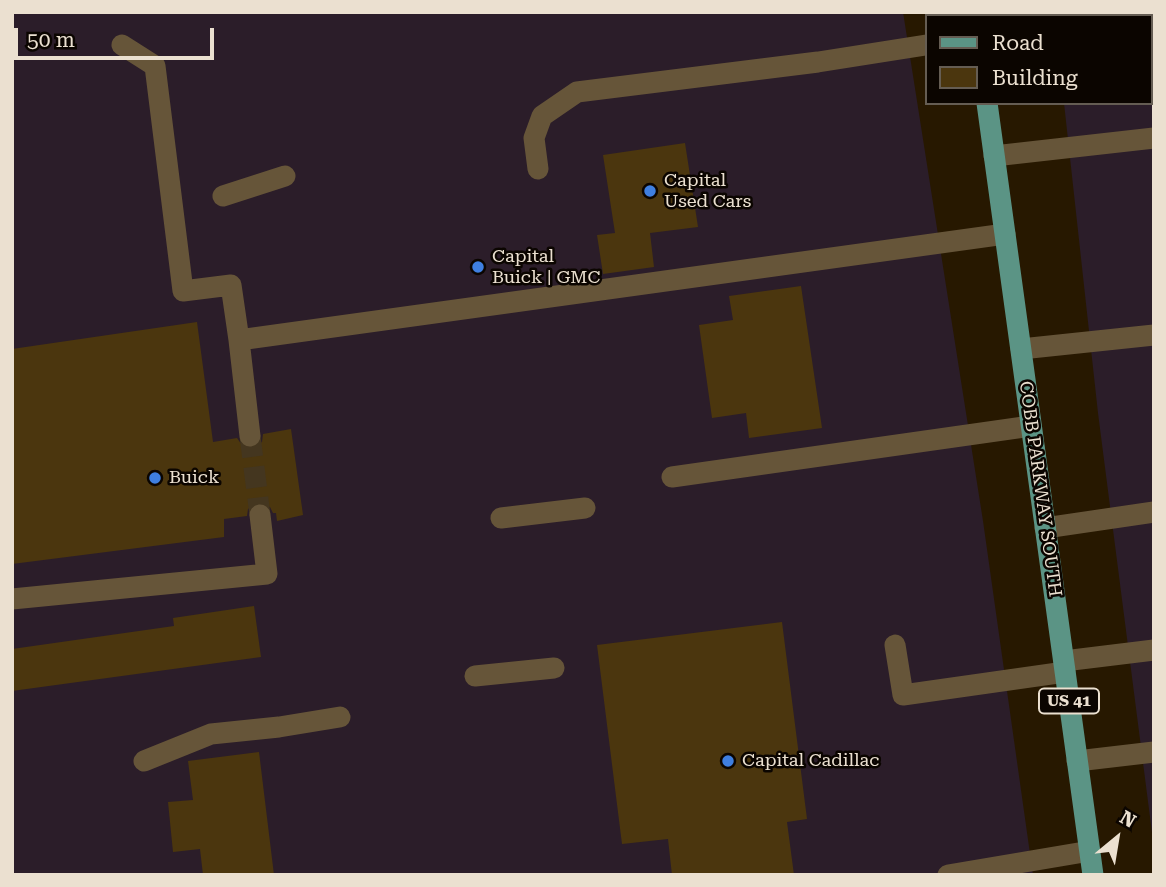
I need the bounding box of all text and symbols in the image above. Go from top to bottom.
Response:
scale bar [18,14,217,58]
legend [925,14,1152,105]
text: 50 m [27,28,75,52]
text: Road [992,31,1044,55]
text: Building [992,66,1078,90]
place label: Capital Used Cars [664,170,751,212]
marker: Capital Used Cars [642,183,658,199]
place label: Capital Buick | GMC [492,246,600,288]
marker: Capital Buick | GMC [470,259,486,275]
street label: COBB PARKWAY SOUTH [1014,380,1066,598]
place label: Buick [169,467,219,489]
marker: Buick [147,470,163,486]
road number: US 41 [1039,688,1099,714]
place label: Capital Cadillac [742,750,879,772]
marker: Capital Cadillac [720,753,736,769]
north arrow [1082,803,1152,873]
text: N [1116,806,1140,833]

